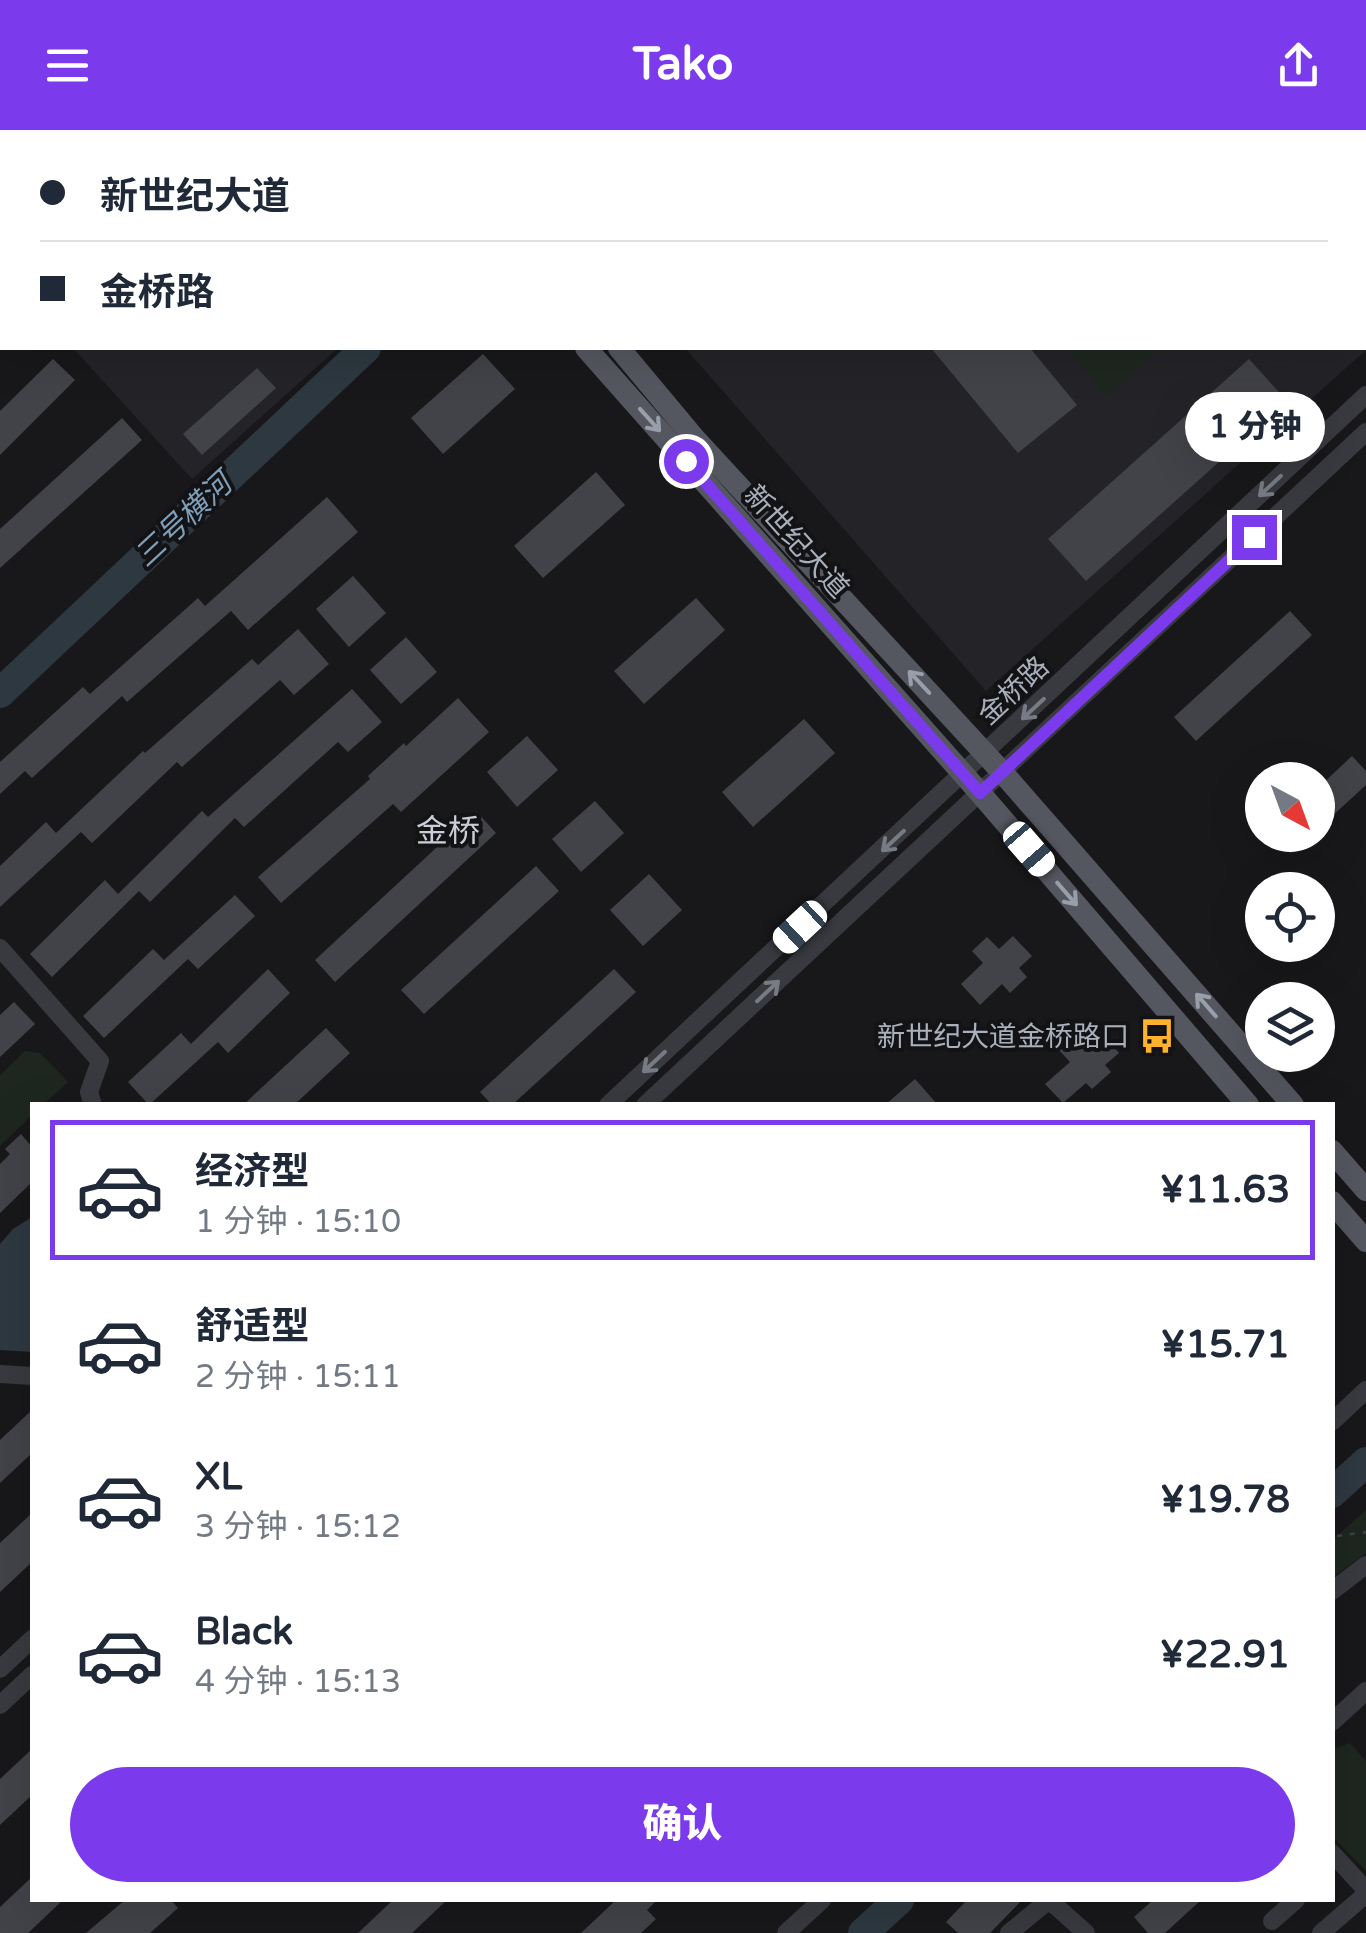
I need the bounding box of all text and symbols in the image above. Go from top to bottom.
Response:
icon: menu [40,38,95,93]
text: Tako [633,38,733,92]
icon: share [1271,38,1326,93]
text: 新世纪大道 [100,174,290,220]
text: 金桥路 [100,270,214,316]
callout: 1 分钟 [1184,392,1324,462]
one-way arrow [639,407,661,433]
text: 1 分钟 [1209,408,1301,446]
route start [664,439,709,484]
water label: 三号横河 [127,463,243,575]
one-way arrow [1258,474,1282,498]
street label: 新世纪大道 [737,478,856,605]
route end [1232,515,1277,560]
street label: 金桥路 [971,650,1056,732]
one-way arrow [908,670,931,695]
one-way arrow [1021,697,1046,720]
north arrow [1245,762,1335,852]
map controls [1245,762,1335,1072]
district label: 金桥 [416,813,480,851]
car [998,817,1060,881]
one-way arrow [880,828,906,852]
button: locate [1245,872,1335,962]
one-way arrow [1055,880,1077,906]
car [768,896,832,958]
one-way arrow [755,979,779,1003]
button: layers [1245,982,1335,1072]
one-way arrow [1194,993,1217,1018]
bus stop icon: 新世纪大道金桥路口 [1138,1017,1176,1055]
place label: 新世纪大道金桥路口 [877,1020,1129,1054]
one-way arrow [643,1050,667,1074]
icon: car [75,1145,165,1235]
text: 经济型 [195,1149,309,1195]
text: ¥11.63 [1160,1167,1290,1213]
text: 1 分钟 · 15:10 [195,1203,401,1241]
icon: car [75,1300,165,1390]
text: 舒适型 [195,1304,309,1350]
text: ¥15.71 [1160,1322,1290,1368]
text: 2 分钟 · 15:11 [195,1358,401,1396]
text: XL [195,1454,242,1500]
icon: car [75,1455,165,1545]
text: ¥19.78 [1160,1477,1290,1523]
text: 3 分钟 · 15:12 [195,1508,401,1546]
text: Black [195,1609,293,1655]
icon: car [75,1610,165,1700]
text: ¥22.91 [1160,1632,1290,1678]
text: 4 分钟 · 15:13 [195,1663,401,1701]
button: 确认 [70,1767,1295,1882]

